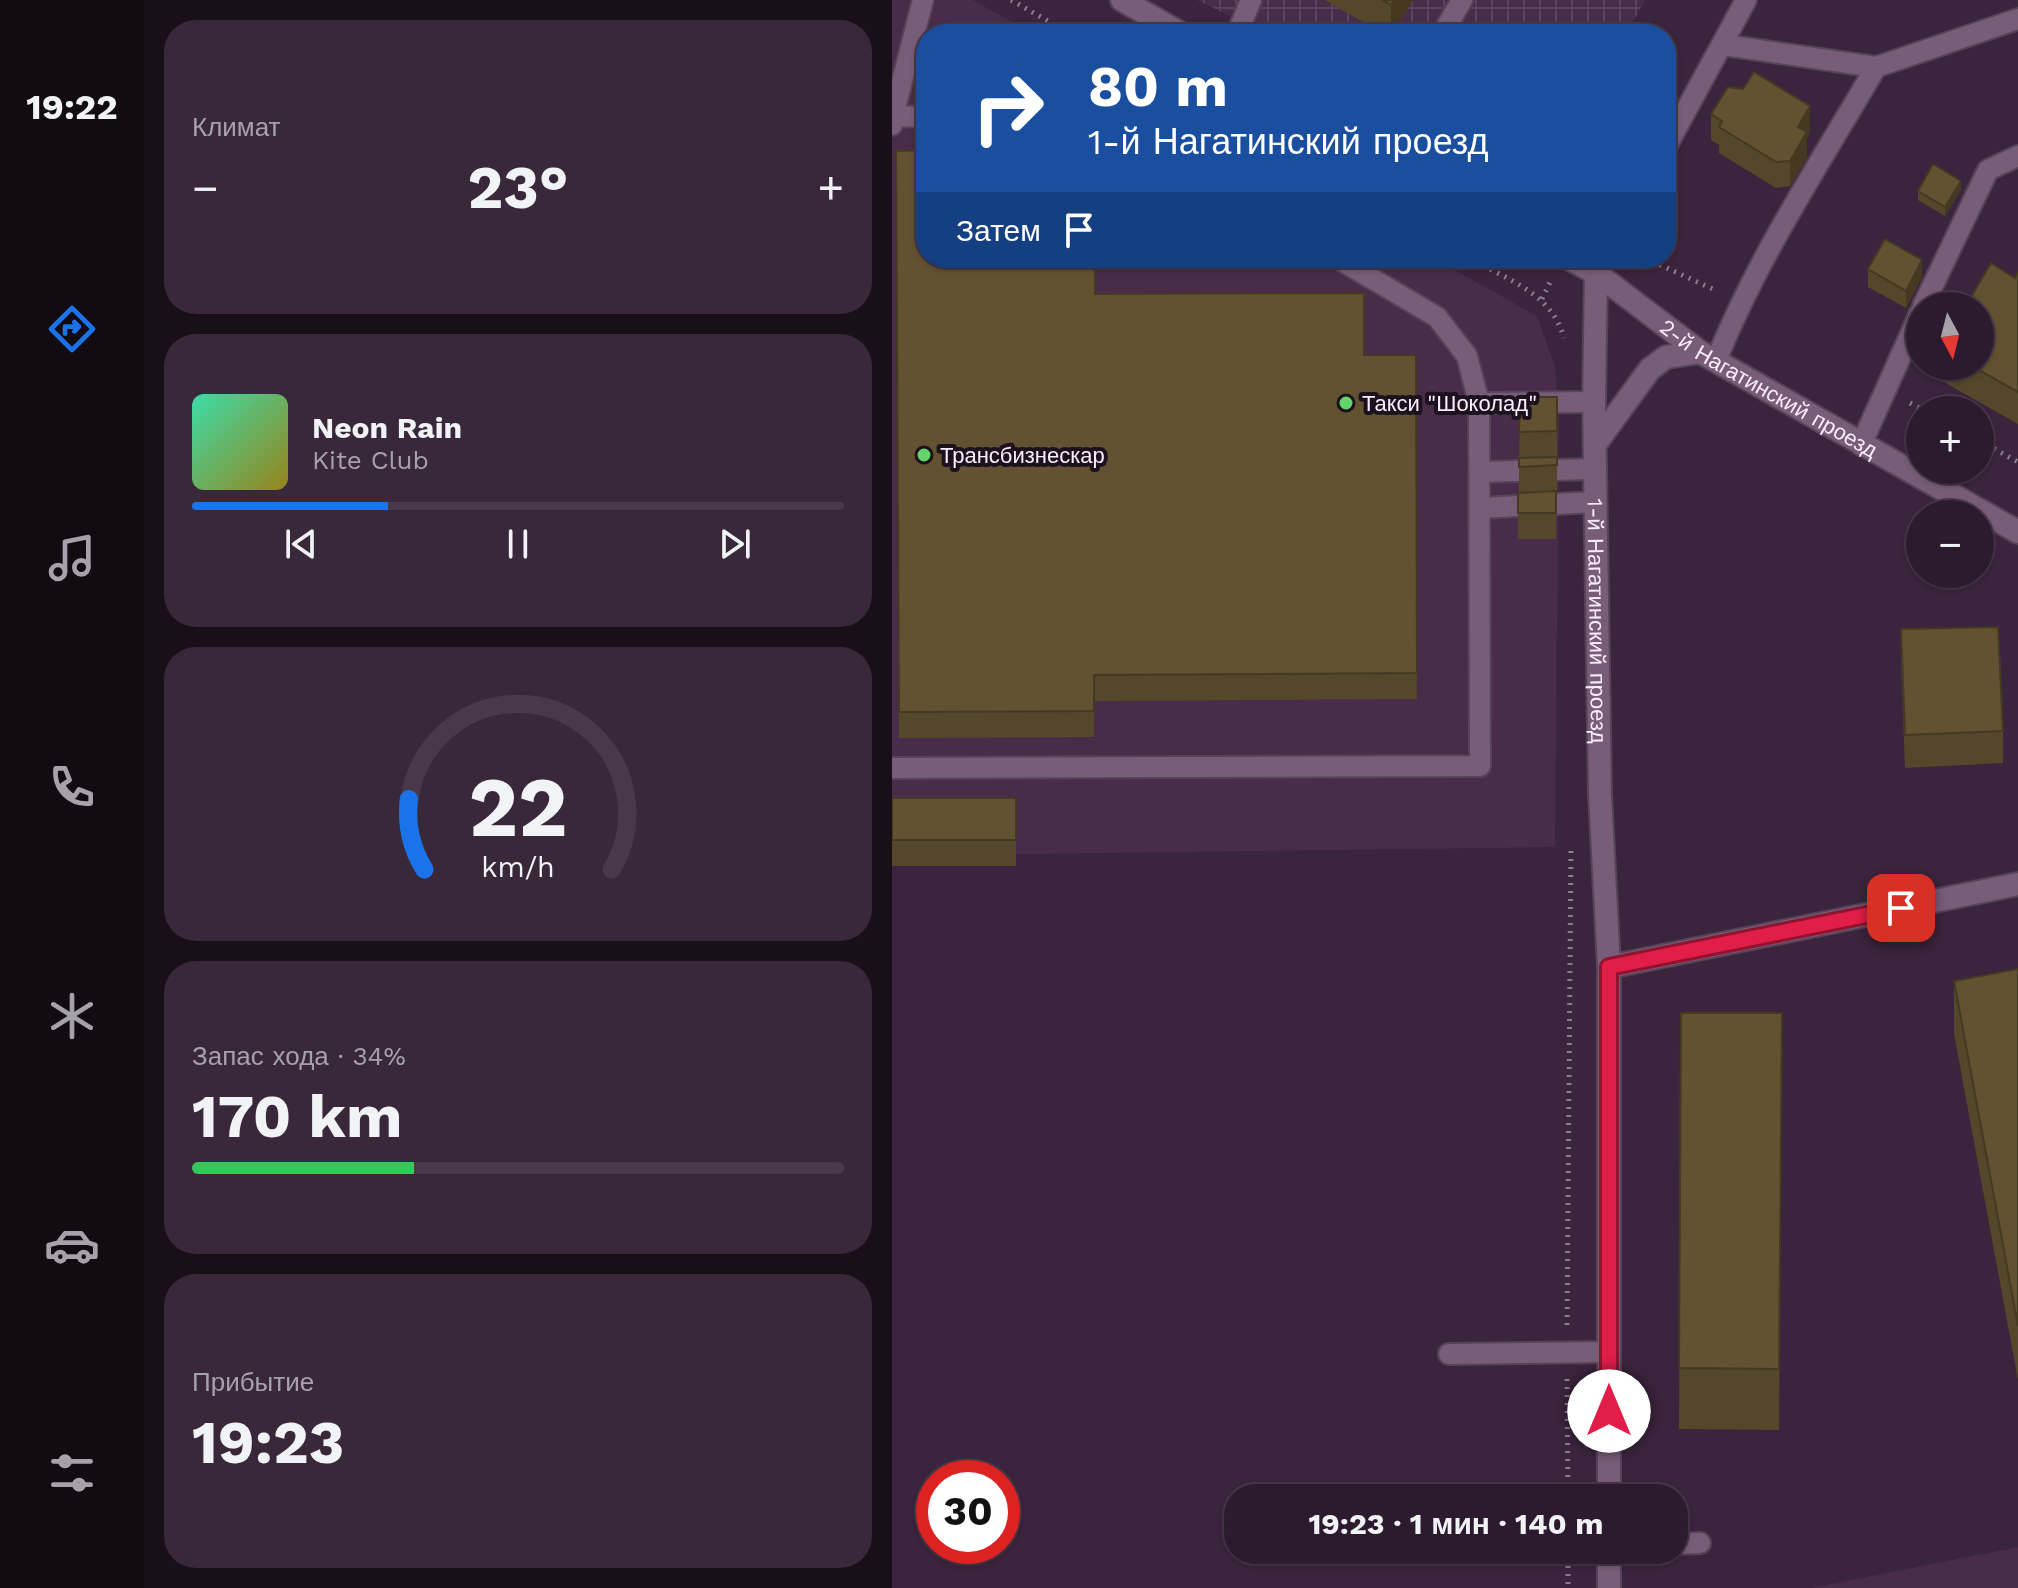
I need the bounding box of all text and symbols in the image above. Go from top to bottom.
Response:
text: 80 m [1088,54,1228,120]
icon: right [956,56,1060,160]
text: 19:22 [26,86,118,128]
text: Климат [192,112,281,142]
text: 1-й Нагатинский проезд [1088,121,1489,163]
text: 23° [467,152,569,223]
text: − [192,162,219,214]
text: + [817,162,844,214]
icon: arrive [1057,208,1101,252]
text: Затем [956,213,1041,248]
north arrow [1906,292,1994,380]
map controls [1906,292,1994,588]
icon: directions [44,301,100,357]
street label: 2-й Нагатинский проезд [1655,314,1882,462]
place label: Такси "Шоколад" [1362,391,1537,416]
marker: Такси "Шоколад" [1337,394,1355,412]
button: + [1906,396,1994,484]
text: Neon Rain [312,410,462,445]
place label: Трансбизнескар [940,443,1105,468]
text: Kite Club [312,445,429,475]
marker: Трансбизнескар [915,446,933,464]
street label: 1-й Нагатинский проезд [1583,498,1612,744]
button: − [1906,500,1994,588]
icon: previous [279,522,323,566]
icon: pause [496,522,540,566]
icon: next [713,522,757,566]
icon: music [44,530,100,586]
icon: phone [44,759,100,815]
text: 22 [468,759,568,856]
text: km/h [481,850,555,884]
pin [1867,874,1935,942]
icon: arrive [1879,886,1923,930]
icon: climate [44,988,100,1044]
text: Запас хода · 34% [192,1041,406,1071]
text: 170 km [192,1081,402,1152]
icon: car [44,1217,100,1273]
text: Прибытие [192,1367,314,1397]
position arrow [1567,1369,1651,1453]
text: 19:23 [192,1407,344,1478]
icon: filters [44,1445,100,1501]
speed limit sign: 30 [916,1460,1020,1564]
text: 19:23 · 1 мин · 140 m [1308,1506,1604,1541]

